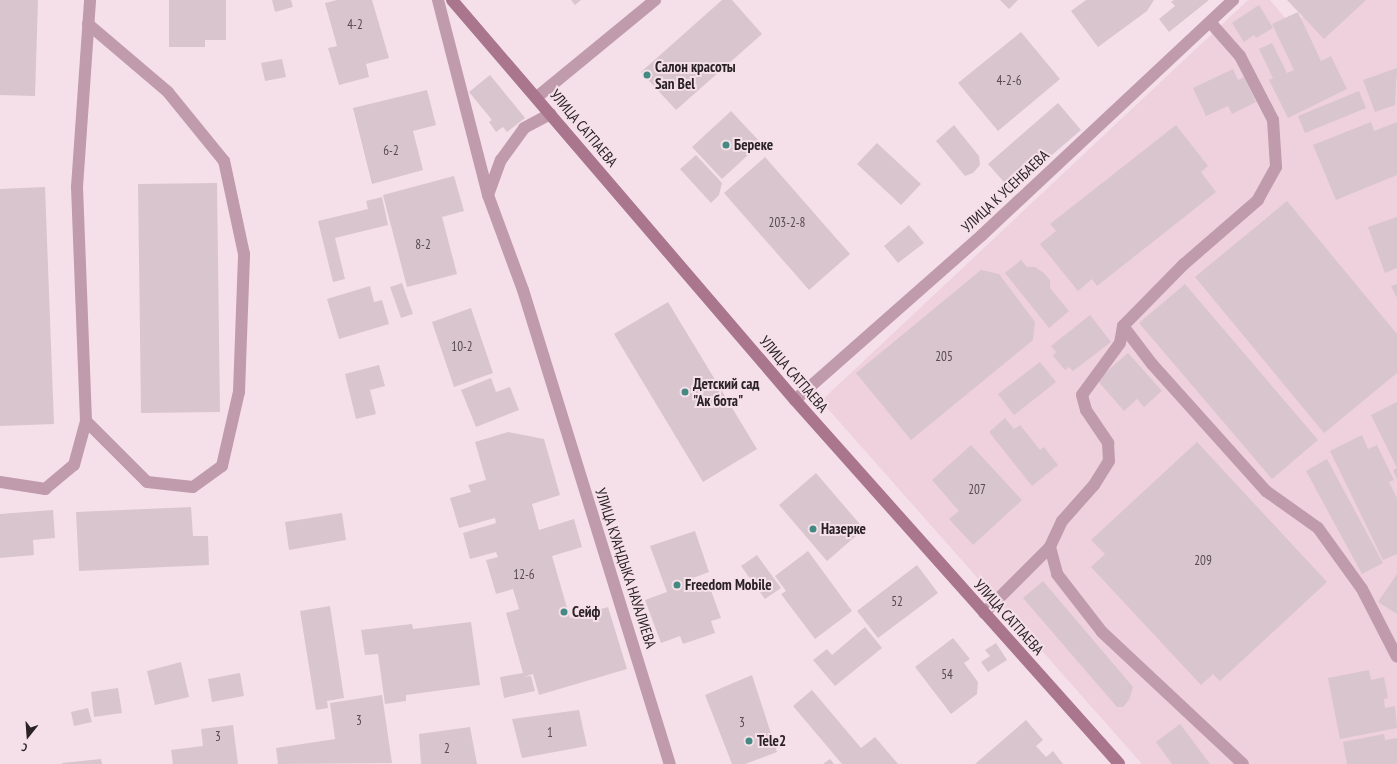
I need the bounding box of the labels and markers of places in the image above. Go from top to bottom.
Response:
place label: Салон красоты San Bel [655,57,736,92]
marker: Салон красоты San Bel [642,70,652,80]
place label: Береке [734,136,773,154]
marker: Береке [721,140,731,150]
place label: Детский сад "Ак бота" [693,374,760,409]
marker: Детский сад "Ак бота" [680,387,690,397]
place label: Назерке [821,520,866,538]
marker: Назерке [808,524,818,534]
place label: Freedom Mobile [685,576,772,594]
marker: Freedom Mobile [672,580,682,590]
place label: Сейф [572,603,600,621]
marker: Сейф [559,607,569,617]
place label: Tele2 [757,732,786,750]
marker: Tele2 [744,736,754,746]

